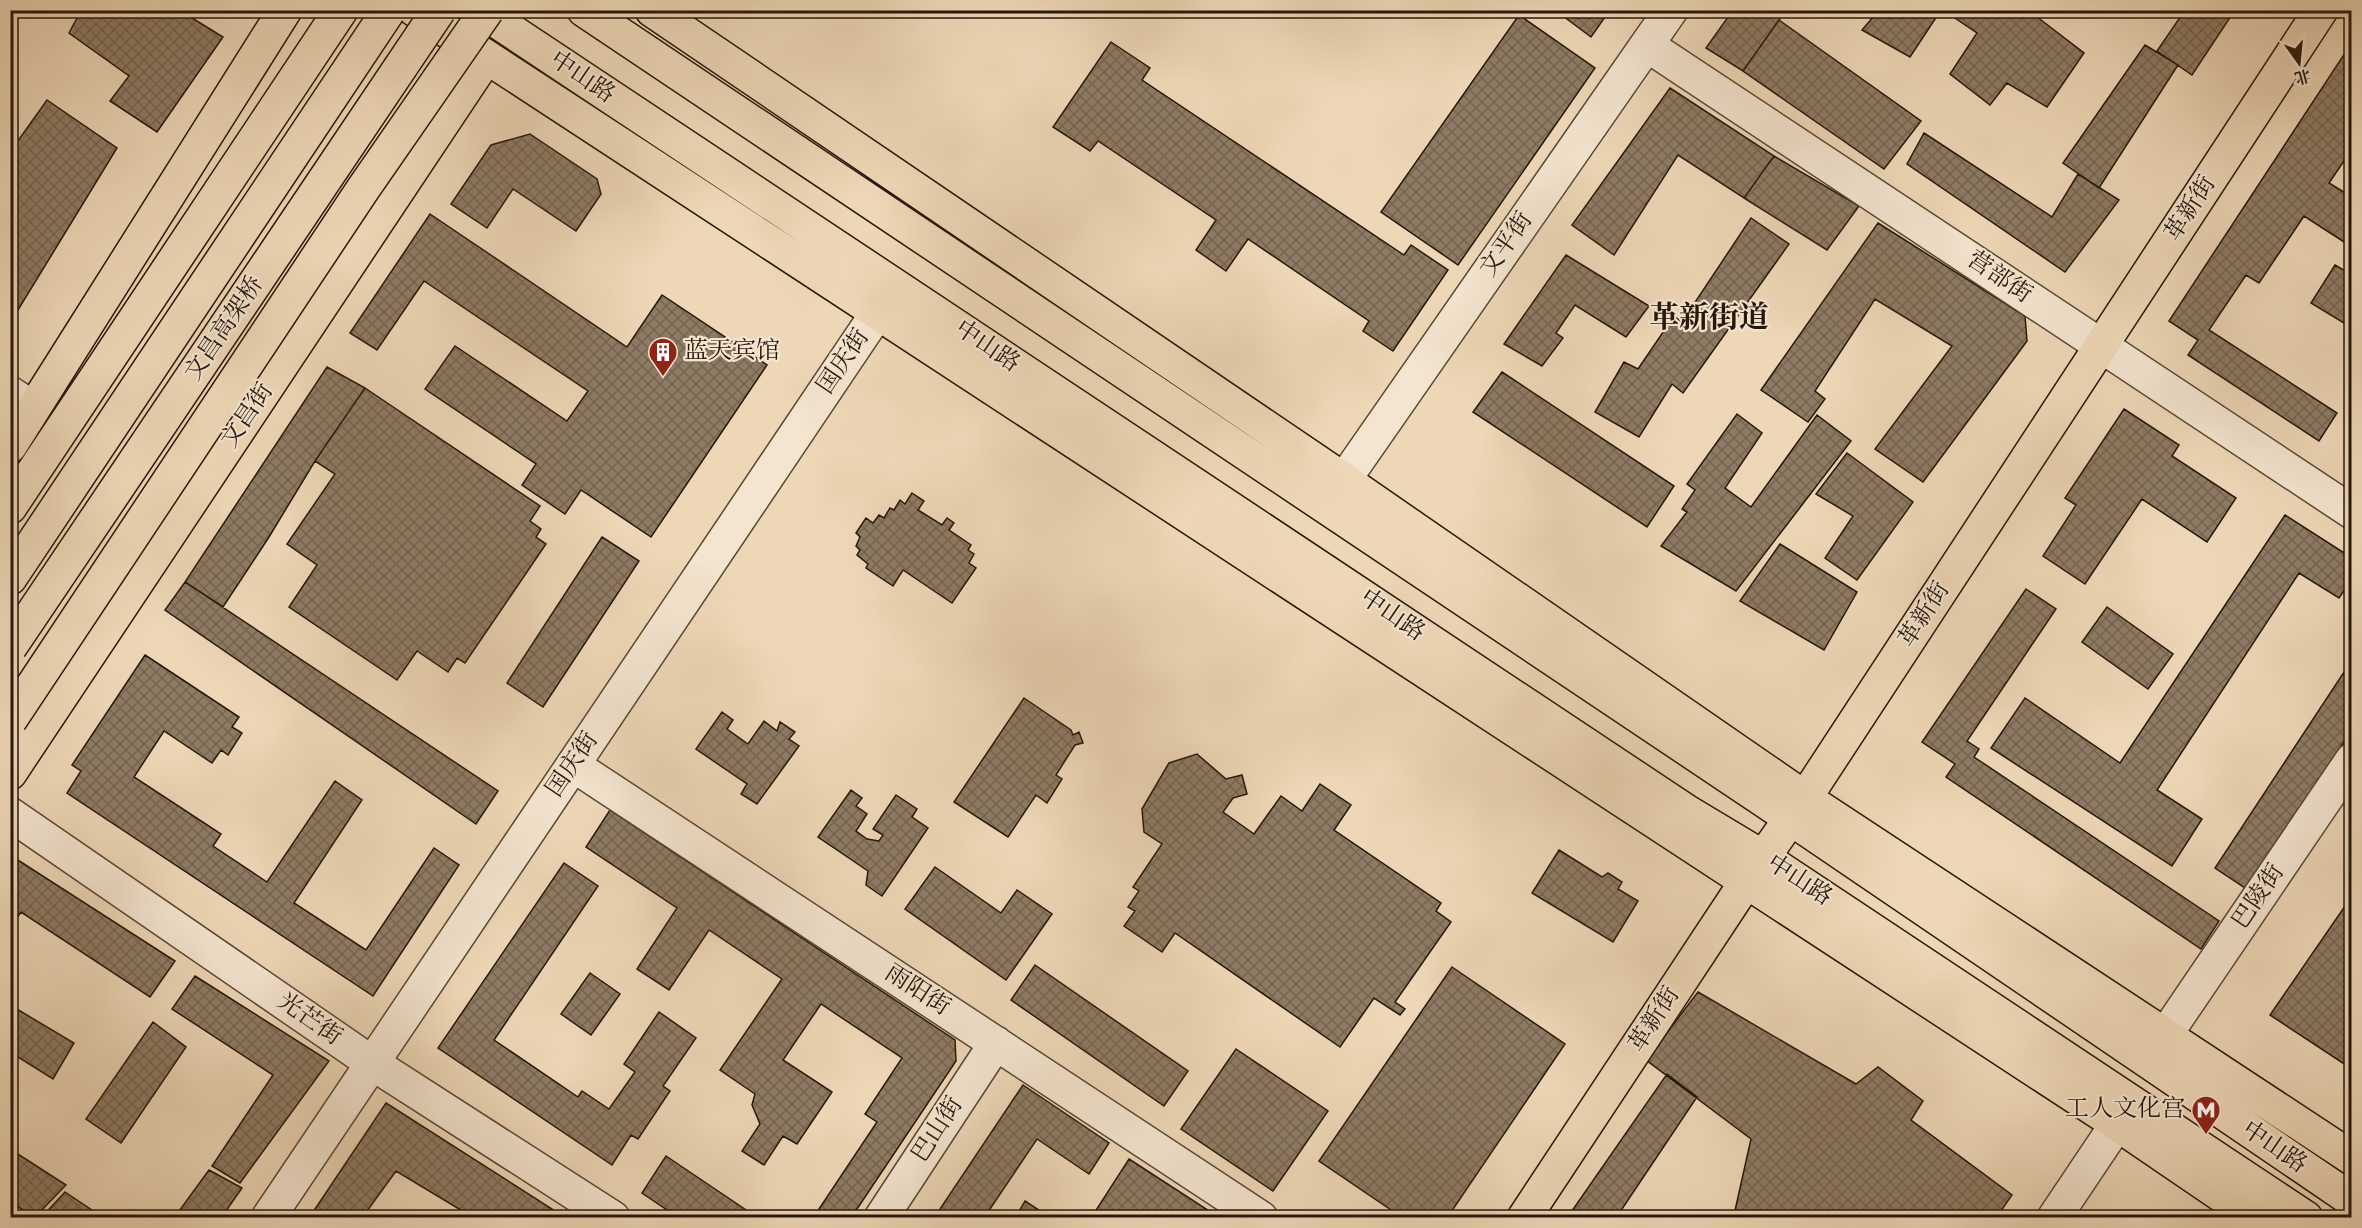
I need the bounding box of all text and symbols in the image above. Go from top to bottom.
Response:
north arrow [2269,33,2329,93]
street label: 中山路 [543,44,621,112]
text: 北 [2292,63,2313,88]
street label: 革新街 [2157,170,2225,248]
street label: 文平街 [1472,206,1542,284]
street label: 营部街 [1960,244,2038,312]
street label: 文昌高架桥 [177,270,273,388]
district label: 革新街道 [1649,298,1769,340]
street label: 中山路 [948,313,1026,381]
street label: 国庆街 [810,323,878,401]
place label: 蓝天宾馆 [684,335,780,369]
building icon: 蓝天宾馆 [647,336,679,378]
street label: 文昌街 [214,377,282,455]
street label: 革新街 [1891,576,1959,654]
street label: 中山路 [1353,582,1431,650]
street label: 国庆街 [539,726,607,804]
street label: 中山路 [1760,847,1838,915]
street label: 巴陵街 [2225,858,2293,936]
street label: 雨阳街 [878,957,956,1025]
street label: 革新街 [1621,981,1689,1059]
street label: 光芒街 [270,985,348,1055]
street label: 巴山街 [904,1091,972,1169]
place label: 工人文化宫 [2065,1093,2185,1127]
metro station icon: 工人文化宫 [2190,1094,2222,1136]
street label: 中山路 [2235,1114,2313,1182]

